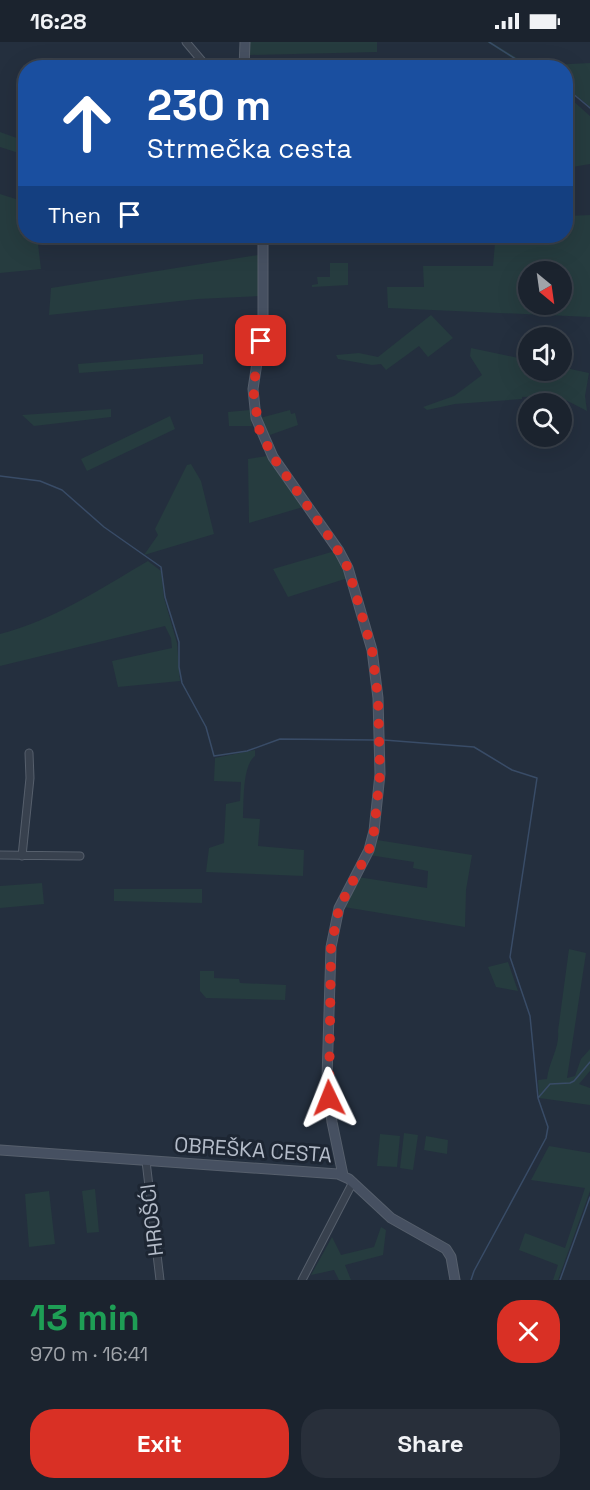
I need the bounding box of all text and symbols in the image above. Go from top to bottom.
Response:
text: 16:28 [30,7,86,35]
text: 230 m [147,79,271,132]
icon: ahead [48,84,126,162]
text: Strmečka cesta [147,131,352,166]
icon: arrive [113,198,146,231]
text: Then [48,201,101,229]
north arrow [518,261,572,315]
map controls [518,261,572,447]
pin [235,315,286,366]
icon: arrive [244,324,277,357]
button: sound [518,327,572,381]
button: search [518,393,572,447]
position arrow [297,1066,361,1130]
street label: OBREŠKA CESTA [173,1131,333,1168]
street label: HROŠĆI [134,1182,169,1258]
text: 13 min [30,1295,140,1341]
button: close [497,1300,560,1363]
text: 970 m · 16:41 [30,1341,148,1367]
button: Exit [30,1409,289,1478]
button: Share [301,1409,560,1478]

